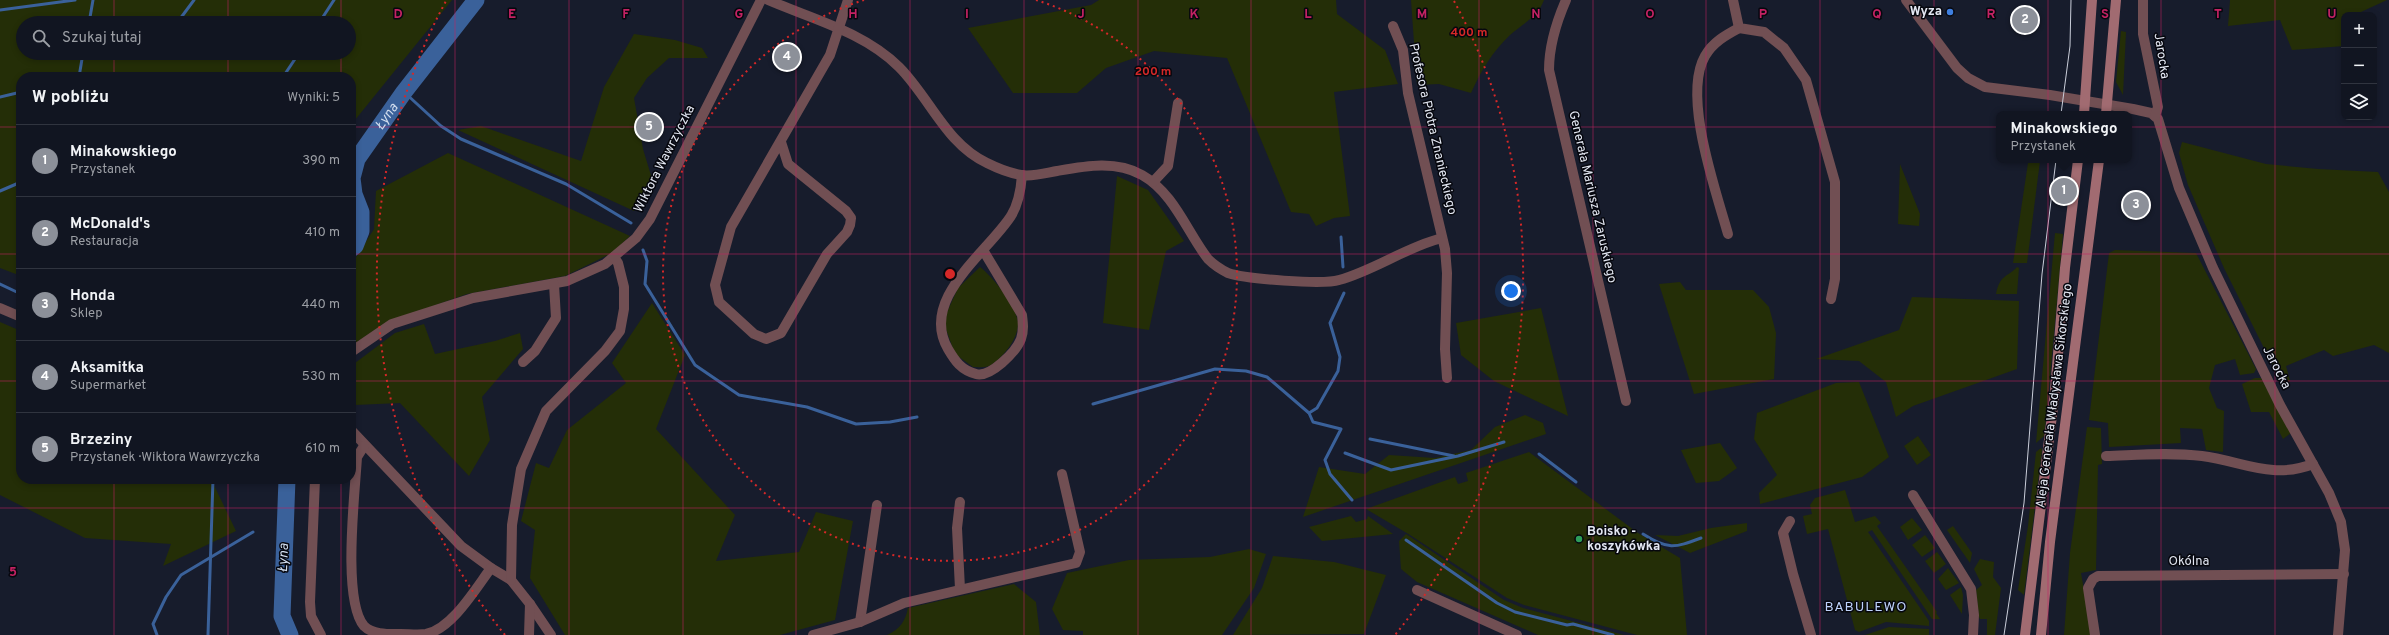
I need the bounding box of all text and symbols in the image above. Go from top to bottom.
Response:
place label: Wyza [1910,4,1942,20]
pin: 2 [2012,5,2038,35]
text: D [393,7,403,23]
text: E [508,7,516,23]
text: F [622,7,630,23]
text: G [735,7,744,23]
text: H [848,7,858,23]
text: I [965,7,969,23]
text: J [1077,7,1085,23]
text: K [1189,7,1199,23]
text: L [1304,7,1312,23]
text: M [1417,7,1427,23]
text: N [1531,7,1541,23]
text: O [1645,7,1655,23]
text: P [1759,7,1768,23]
text: Q [1872,7,1882,23]
marker: Wyza [1945,7,1955,17]
text: R [1987,7,1996,23]
text: S [2101,7,2109,23]
text: T [2214,7,2222,23]
text: U [2327,7,2337,23]
map controls [2341,12,2377,120]
button: + [2341,12,2377,48]
search box [16,16,356,60]
text: 400 m [1450,25,1488,41]
icon: search [30,27,52,49]
text: Szukaj tutaj [62,29,142,48]
street label: Jarocka [2149,32,2173,80]
pin: 4 [774,42,800,72]
street label: Profesora Piotra Znanieckiego [1404,42,1460,216]
button: − [2341,48,2377,84]
text: 200 m [1135,64,1171,80]
button: layers [2341,84,2377,120]
text: W pobliżu [32,87,109,109]
text: Wyniki: 5 [287,90,340,106]
water label: Łyna [371,99,402,133]
street label: Wiktora Wawrzyczka [631,103,699,215]
street label: Generała Mariusza Zaruskiego [1564,109,1620,285]
popup [1996,111,2132,163]
pin: 5 [636,112,662,142]
text: Minakowskiego [2011,120,2117,139]
text: Przystanek [2011,139,2076,155]
text: Minakowskiego [70,143,177,162]
text: 1 [42,153,48,169]
text: 390 m [302,153,340,169]
text: Przystanek [70,162,135,178]
pin: 1 [2051,176,2077,206]
pin: 3 [2123,190,2149,220]
text: McDonald's [70,215,150,234]
text: 2 [41,225,49,241]
text: 410 m [305,225,340,241]
text: Restauracja [70,234,139,250]
centre of rings [943,267,957,281]
your location [1501,281,1521,301]
street label: Aleja Generała Władysława Sikorskiego [2033,283,2077,509]
text: Honda [70,287,115,306]
text: 3 [41,297,49,313]
text: 440 m [301,297,340,313]
text: Sklep [70,306,103,322]
street label: Jarocka [2258,344,2294,392]
text: Aksamitka [70,359,144,378]
text: 4 [41,369,49,385]
text: 530 m [302,369,340,385]
text: Supermarket [70,378,146,394]
text: Brzeziny [70,431,132,450]
text: 5 [41,441,49,457]
text: 610 m [305,441,340,457]
text: Przystanek · Wiktora Wawrzyczka [70,450,260,466]
place label: Boisko - koszykówka [1587,524,1660,555]
marker: Boisko - koszykówka [1574,534,1584,544]
water label: Łyna [275,542,293,573]
street label: Okólna [2169,554,2209,570]
text: 5 [9,565,17,581]
district label: BABULEWO [1825,599,1907,616]

